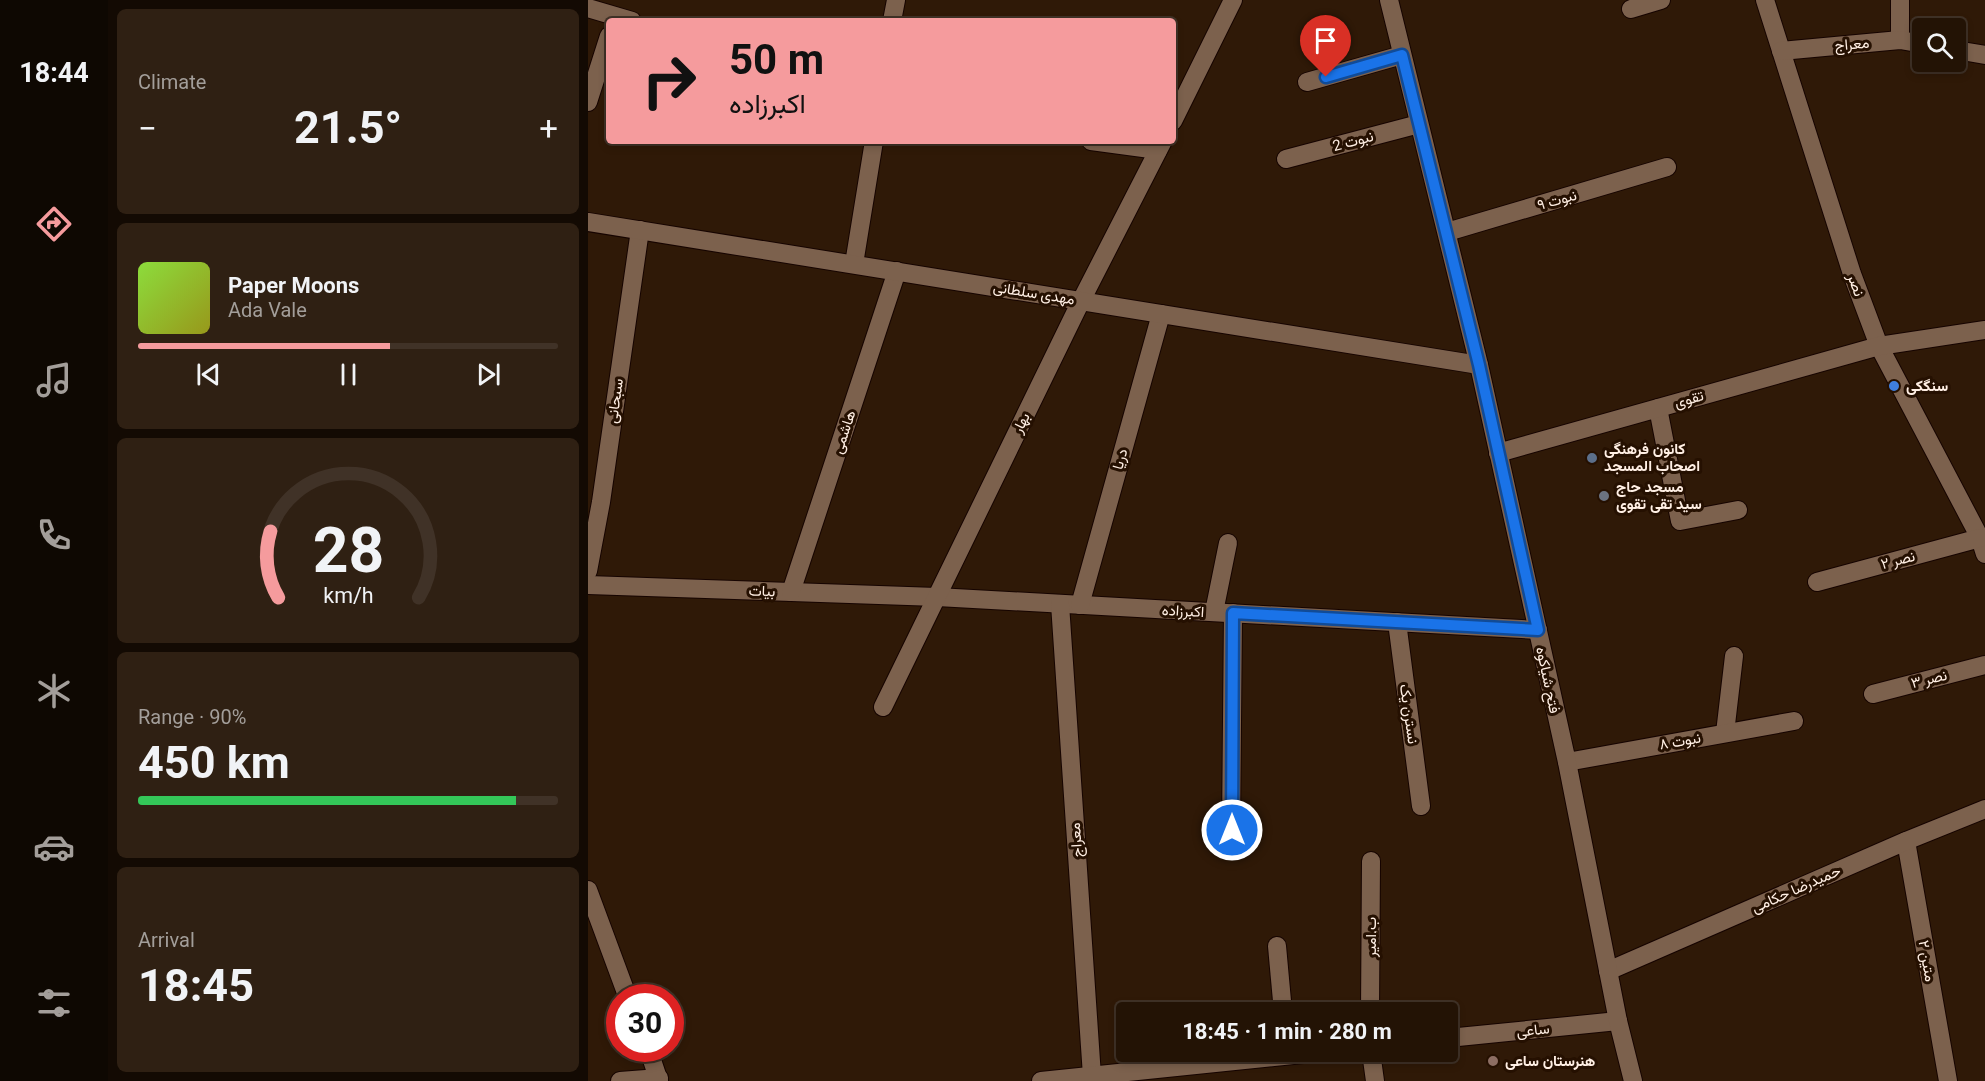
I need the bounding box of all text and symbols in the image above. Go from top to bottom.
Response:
pin [1300,15,1351,77]
map controls [1912,18,1966,72]
button: search [1912,18,1966,72]
icon: arrive [1309,24,1342,57]
street label: معراج [1834,34,1870,56]
text: 50 m [729,35,824,84]
icon: right [630,42,708,120]
text: 18:44 [19,57,89,89]
text: Climate [138,70,206,94]
text: اکبرزاده [729,88,806,120]
text: 21.5° [294,101,402,154]
text: − [138,109,157,148]
text: + [539,109,558,148]
street label: نبوت 2 [1331,127,1375,155]
street label: نبوت ۹ [1535,186,1579,214]
icon: directions [33,203,75,245]
street label: نصر [1843,270,1868,299]
text: Paper Moons [228,273,359,298]
street label: مهدی سلطانی [992,278,1076,309]
text: Ada Vale [228,298,307,322]
icon: previous [192,358,225,391]
icon: pause [332,358,365,391]
icon: next [472,358,505,391]
icon: music [33,359,75,401]
street label: سبحانی [603,377,628,425]
place label: سنگکی [1906,377,1948,395]
marker: سنگکی [1887,379,1901,393]
street label: تقوی [1672,386,1706,413]
street label: هاشمی [829,408,860,456]
street label: بهار [1008,410,1034,437]
place label: کانون فرهنگی اصحاب المسجد [1604,440,1700,475]
street label: دریا [1108,446,1132,472]
marker: کانون فرهنگی اصحاب المسجد [1585,451,1599,465]
place label: مسجد حاج سید تقی تقوی [1616,478,1702,513]
marker: مسجد حاج سید تقی تقوی [1597,489,1611,503]
icon: phone [33,514,75,556]
text: 28 [312,514,384,587]
street label: نصر ۲ [1879,547,1917,573]
street label: بیات [748,582,776,600]
text: km/h [323,583,373,608]
street label: اکبرزاده [1161,601,1205,621]
street label: فتح شیاکوه [1530,645,1564,716]
street label: نصر ۳ [1909,666,1949,692]
icon: climate [33,670,75,712]
street label: نسترن یک [1396,683,1422,745]
text: Range · 90% [138,705,246,729]
street label: نبوت ۸ [1658,729,1702,753]
text: 450 km [138,736,290,789]
position arrow [1200,798,1264,862]
street label: معراج [1066,822,1088,858]
icon: car [33,826,75,868]
street label: حمیدرضا حکامی [1749,861,1844,918]
street label: ب.امیر [1362,917,1380,958]
text: Arrival [138,928,195,952]
street label: متین ۲ [1914,939,1939,983]
text: 18:45 [138,959,254,1012]
icon: filters [33,982,75,1024]
speed limit sign: 30 [606,984,684,1062]
text: 18:45 · 1 min · 280 m [1182,1019,1392,1044]
street label: ساعی [1515,1019,1551,1042]
place label: هنرستان ساعی [1505,1052,1595,1070]
marker: هنرستان ساعی [1486,1054,1500,1068]

